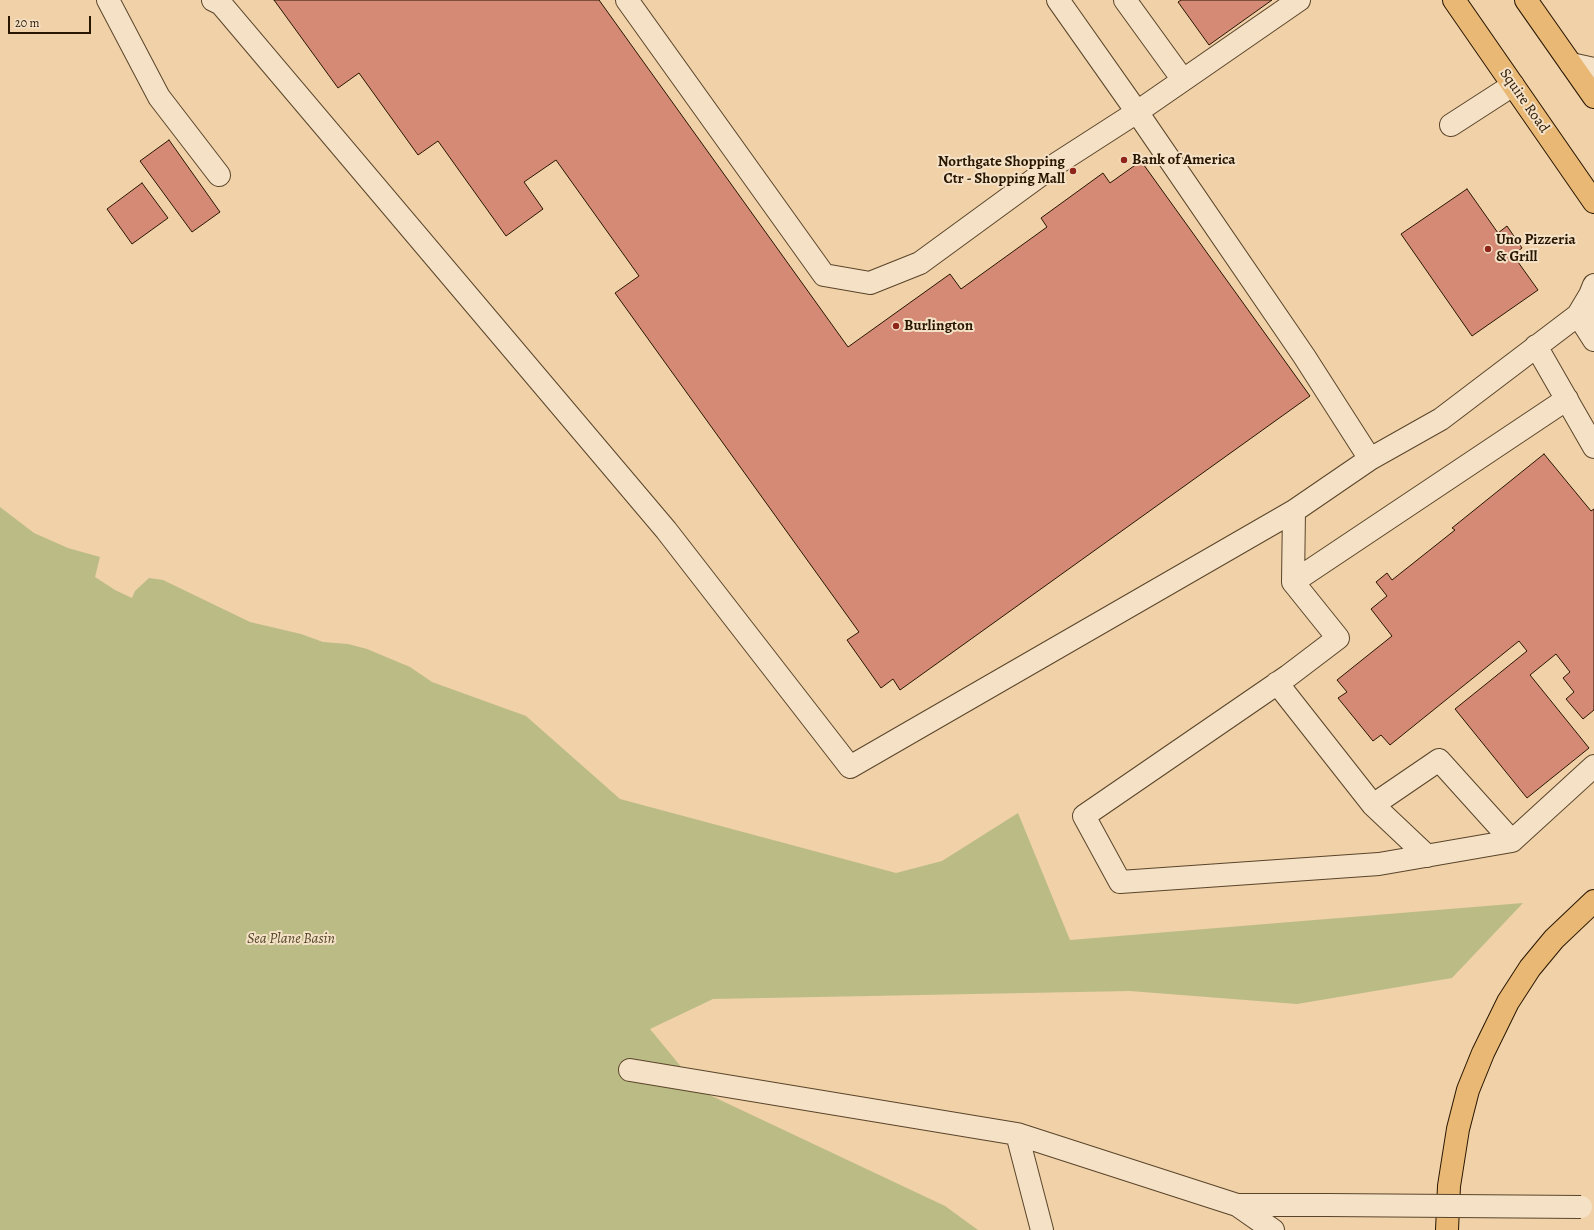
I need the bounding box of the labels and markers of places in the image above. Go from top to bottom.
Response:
place label: Bank of America [1132,151,1236,169]
place label: Northgate Shopping Ctr - Shopping Mall [938,153,1065,188]
marker: Bank of America [1119,155,1129,165]
marker: Northgate Shopping Ctr - Shopping Mall [1068,166,1078,176]
place label: Uno Pizzeria & Grill [1496,231,1576,266]
marker: Uno Pizzeria & Grill [1483,244,1493,254]
place label: Burlington [904,317,973,335]
marker: Burlington [891,321,901,331]

